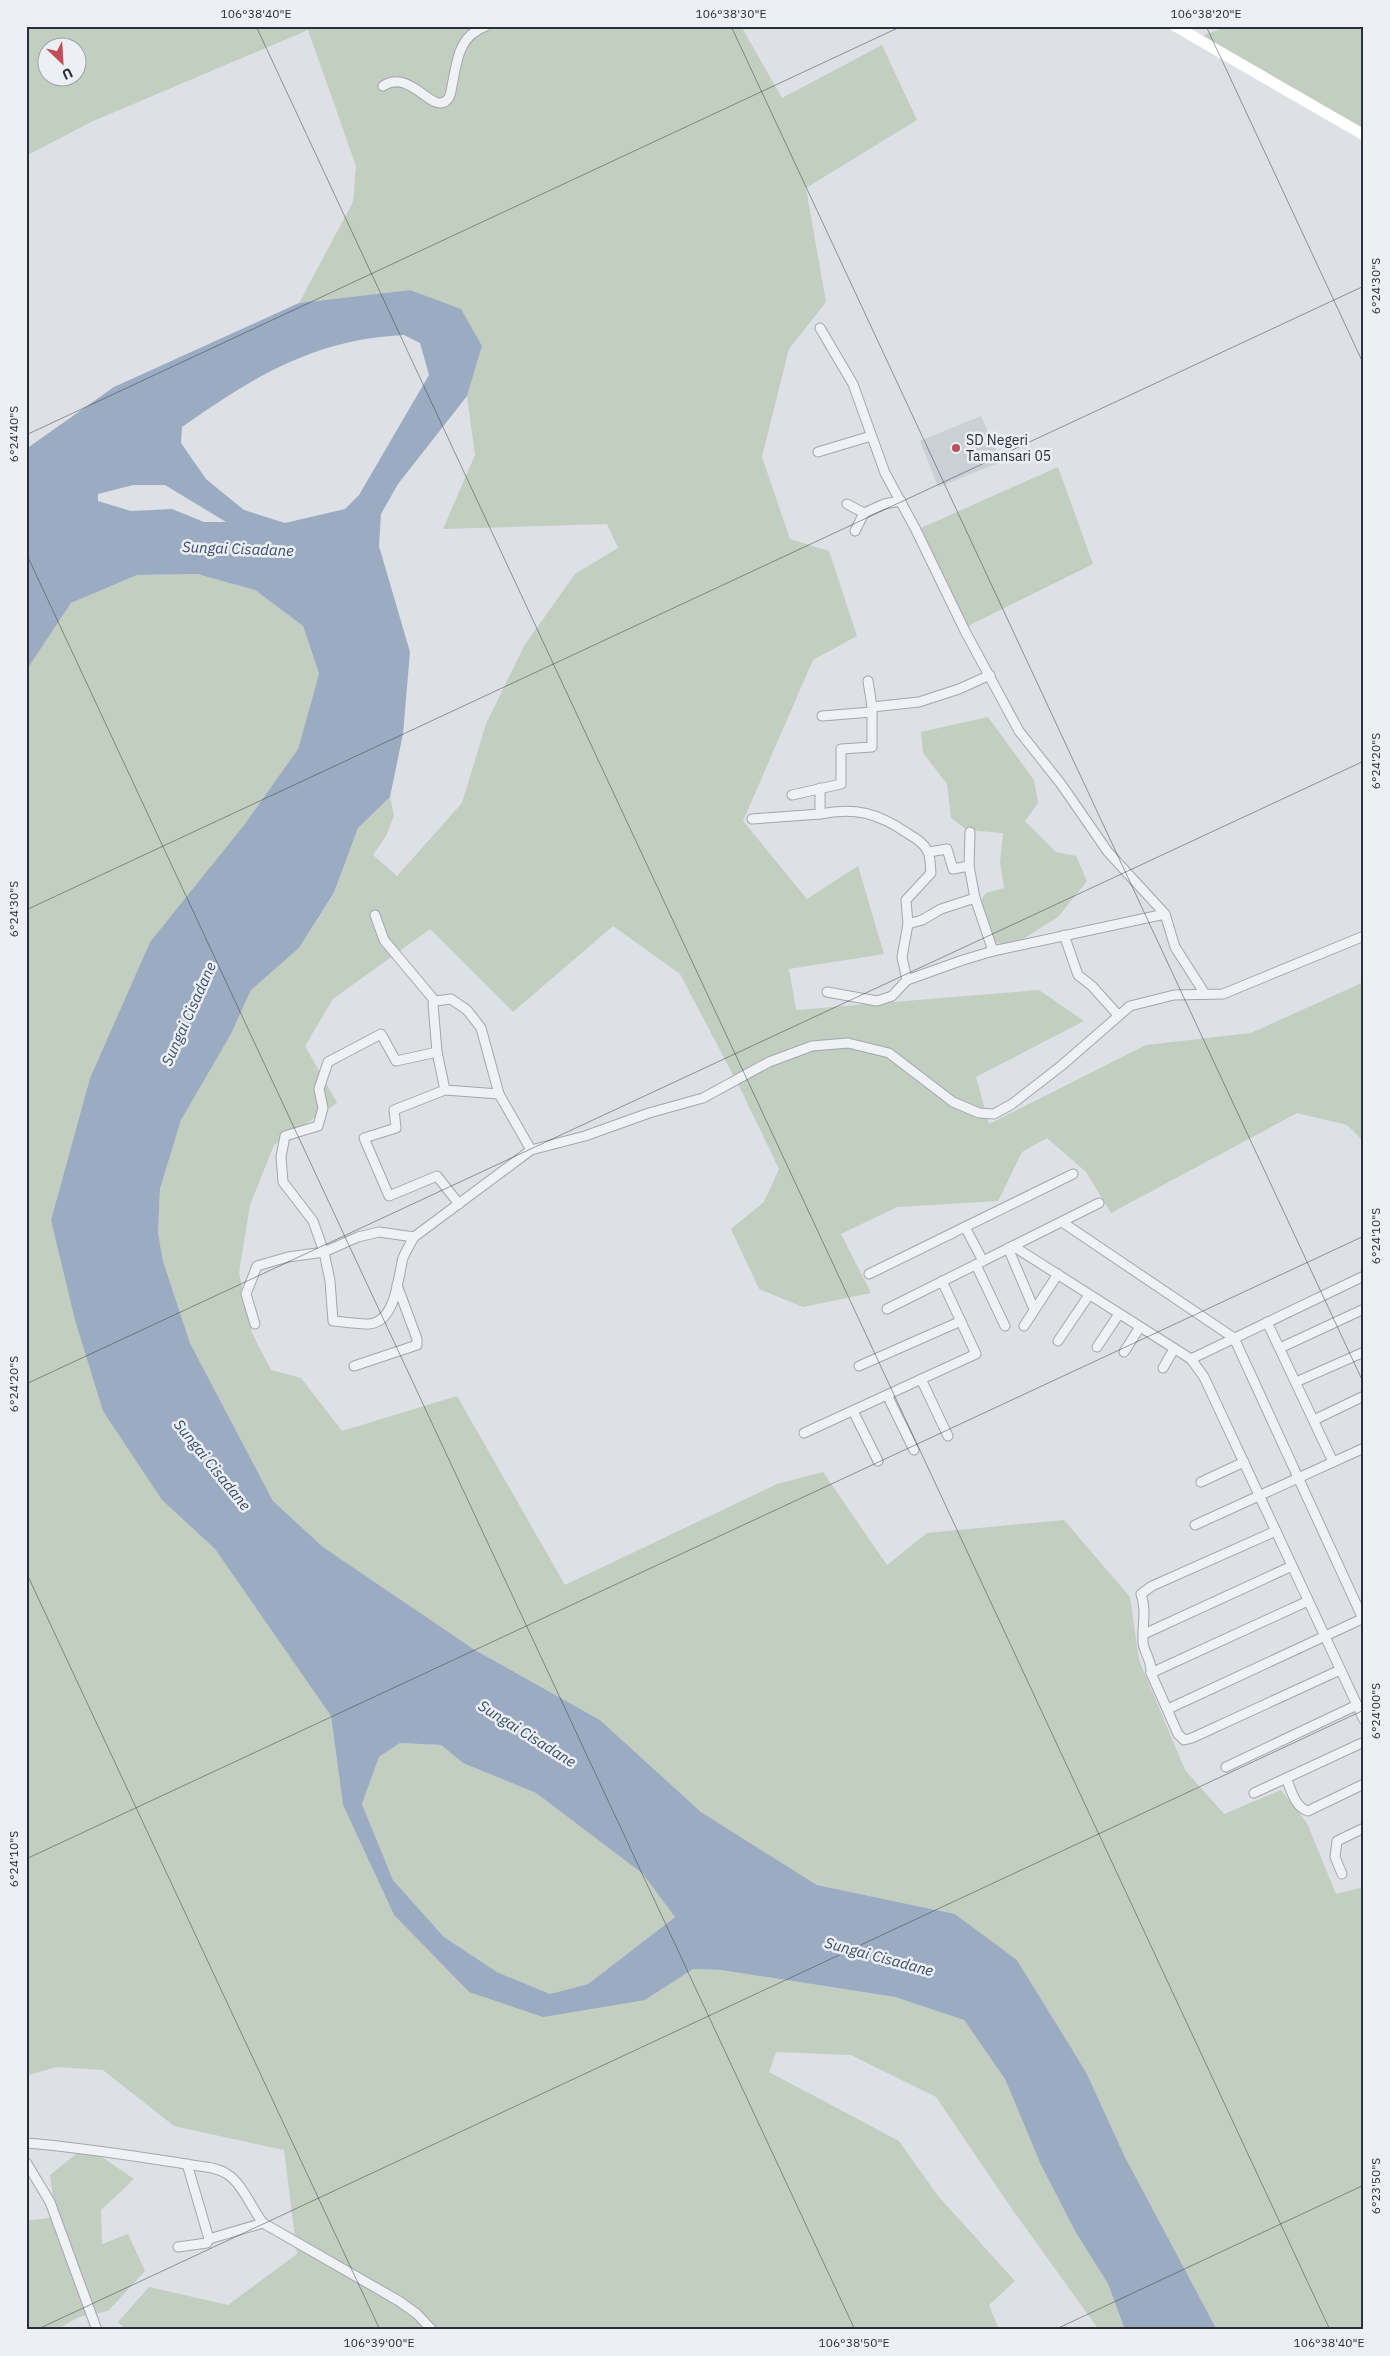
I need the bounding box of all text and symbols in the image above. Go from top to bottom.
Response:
text: 106°38'40"E [221,6,291,21]
text: 106°38'30"E [696,6,766,21]
text: 106°38'20"E [1171,6,1241,21]
north arrow [38,38,88,88]
text: U [59,64,76,84]
text: 6°24'30"S [1368,258,1383,314]
text: 6°24'40"S [6,406,21,462]
place label: SD Negeri Tamansari 05 [966,431,1051,465]
marker: SD Negeri Tamansari 05 [950,442,962,454]
water label: Sungai Cisadane [182,537,295,560]
text: 6°24'20"S [1368,733,1383,789]
text: 6°24'30"S [6,881,21,937]
water label: Sungai Cisadane [157,959,220,1069]
text: 6°24'10"S [1368,1208,1383,1264]
text: 6°24'20"S [6,1356,21,1412]
water label: Sungai Cisadane [170,1415,255,1514]
text: 6°24'00"S [1368,1683,1383,1739]
water label: Sungai Cisadane [475,1696,580,1771]
text: 6°24'10"S [6,1831,21,1887]
water label: Sungai Cisadane [823,1933,936,1980]
text: 6°23'50"S [1368,2158,1383,2214]
text: 106°39'00"E [344,2335,414,2350]
text: 106°38'50"E [819,2335,889,2350]
text: 106°38'40"E [1294,2335,1364,2350]

